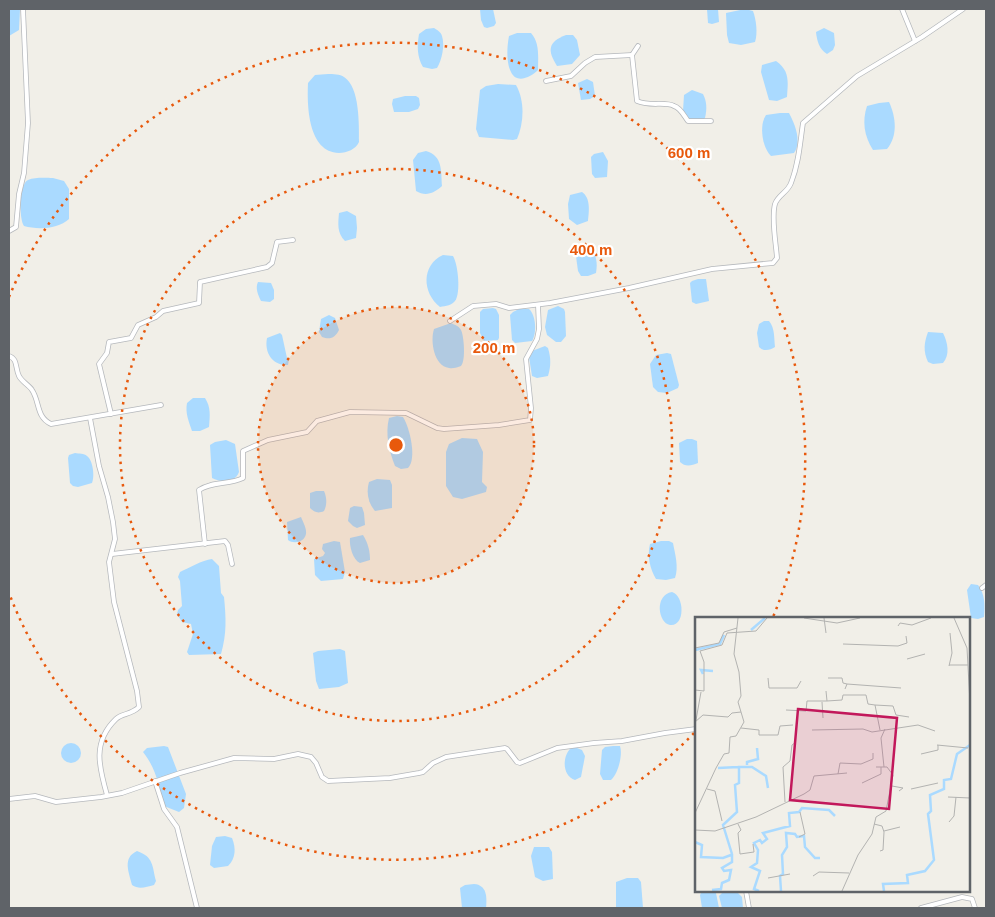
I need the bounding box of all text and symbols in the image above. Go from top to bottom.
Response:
text: 600 m [668,144,710,161]
text: 400 m [570,241,612,258]
text: 200 m [473,339,515,356]
centre of rings [387,436,405,454]
inset map [695,617,970,892]

